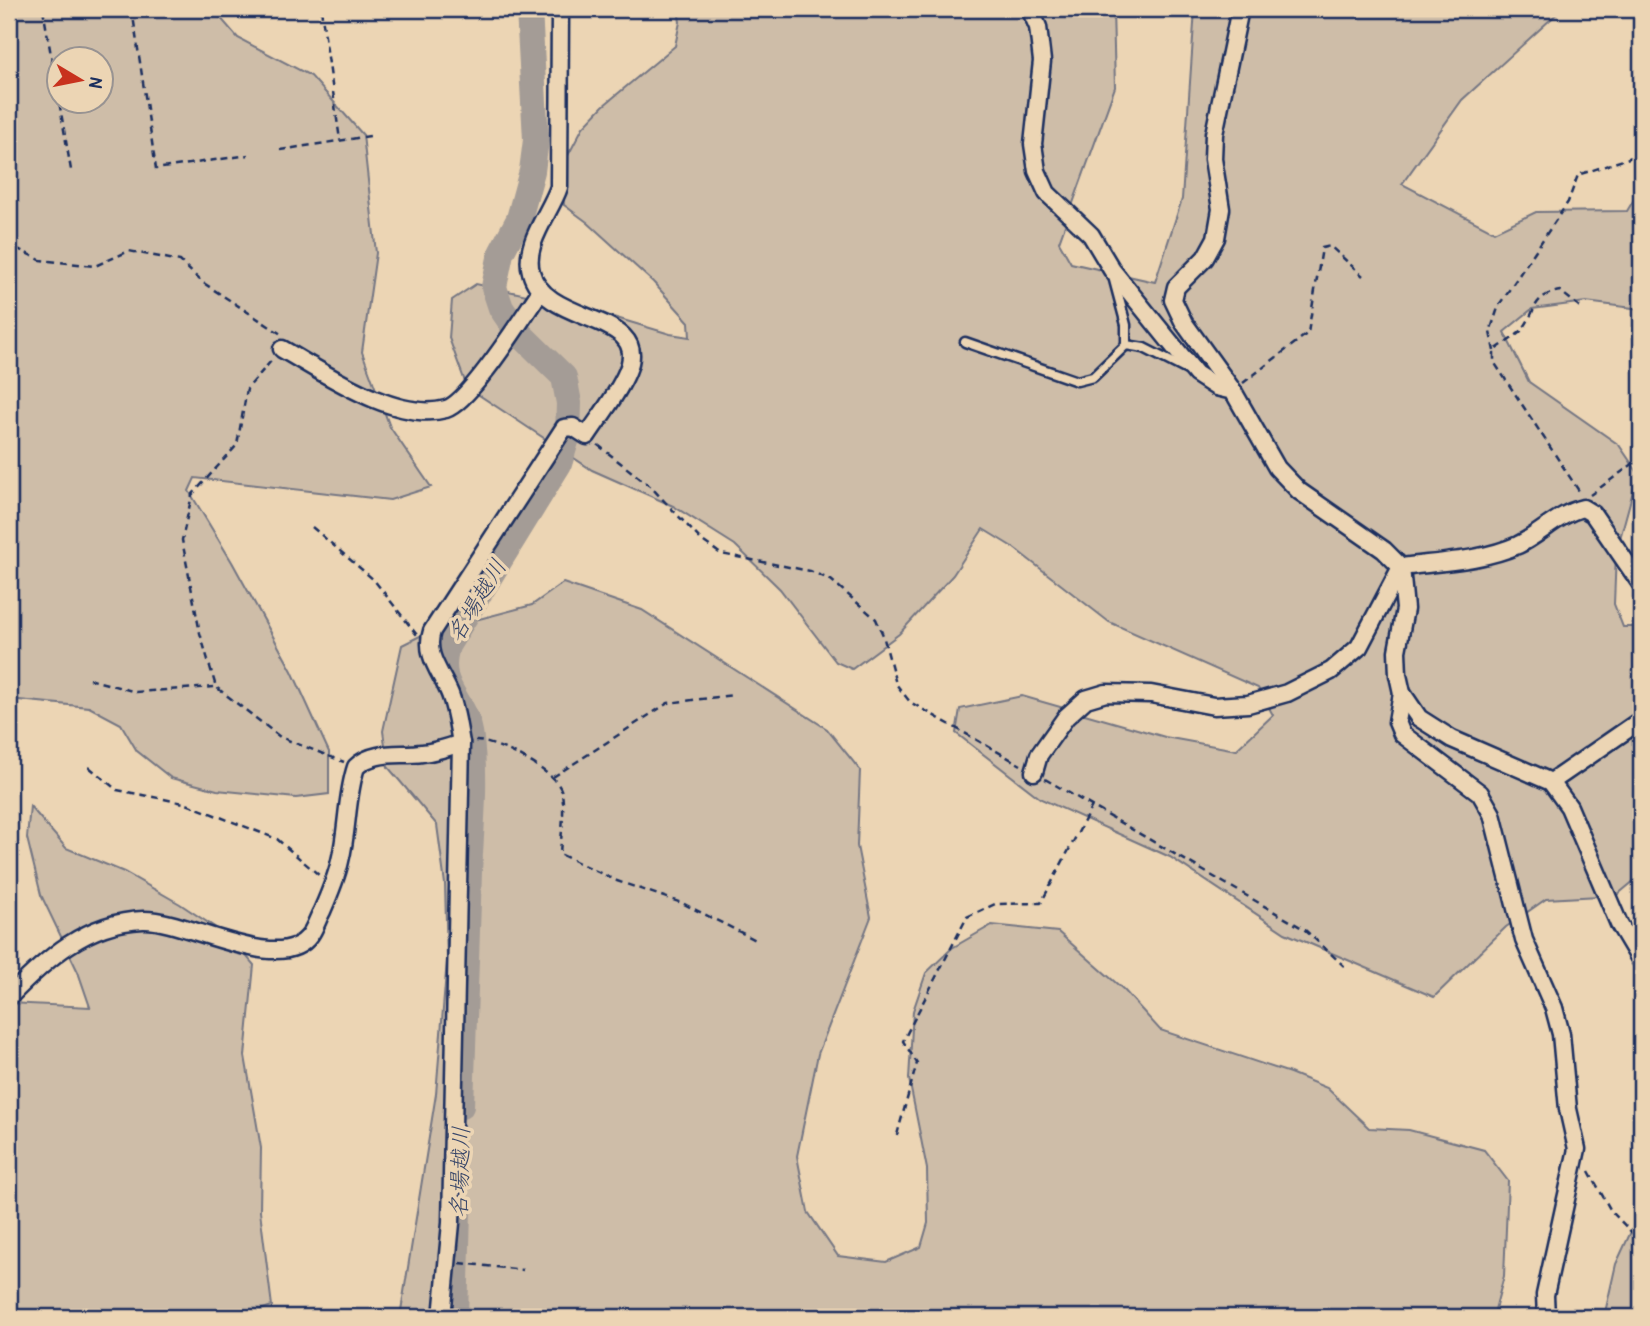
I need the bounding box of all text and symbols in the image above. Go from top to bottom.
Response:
north arrow [46,46,116,116]
text: N [83,76,110,90]
water label: 名場越川 [439,553,513,647]
water label: 名場越川 [442,1125,476,1219]

